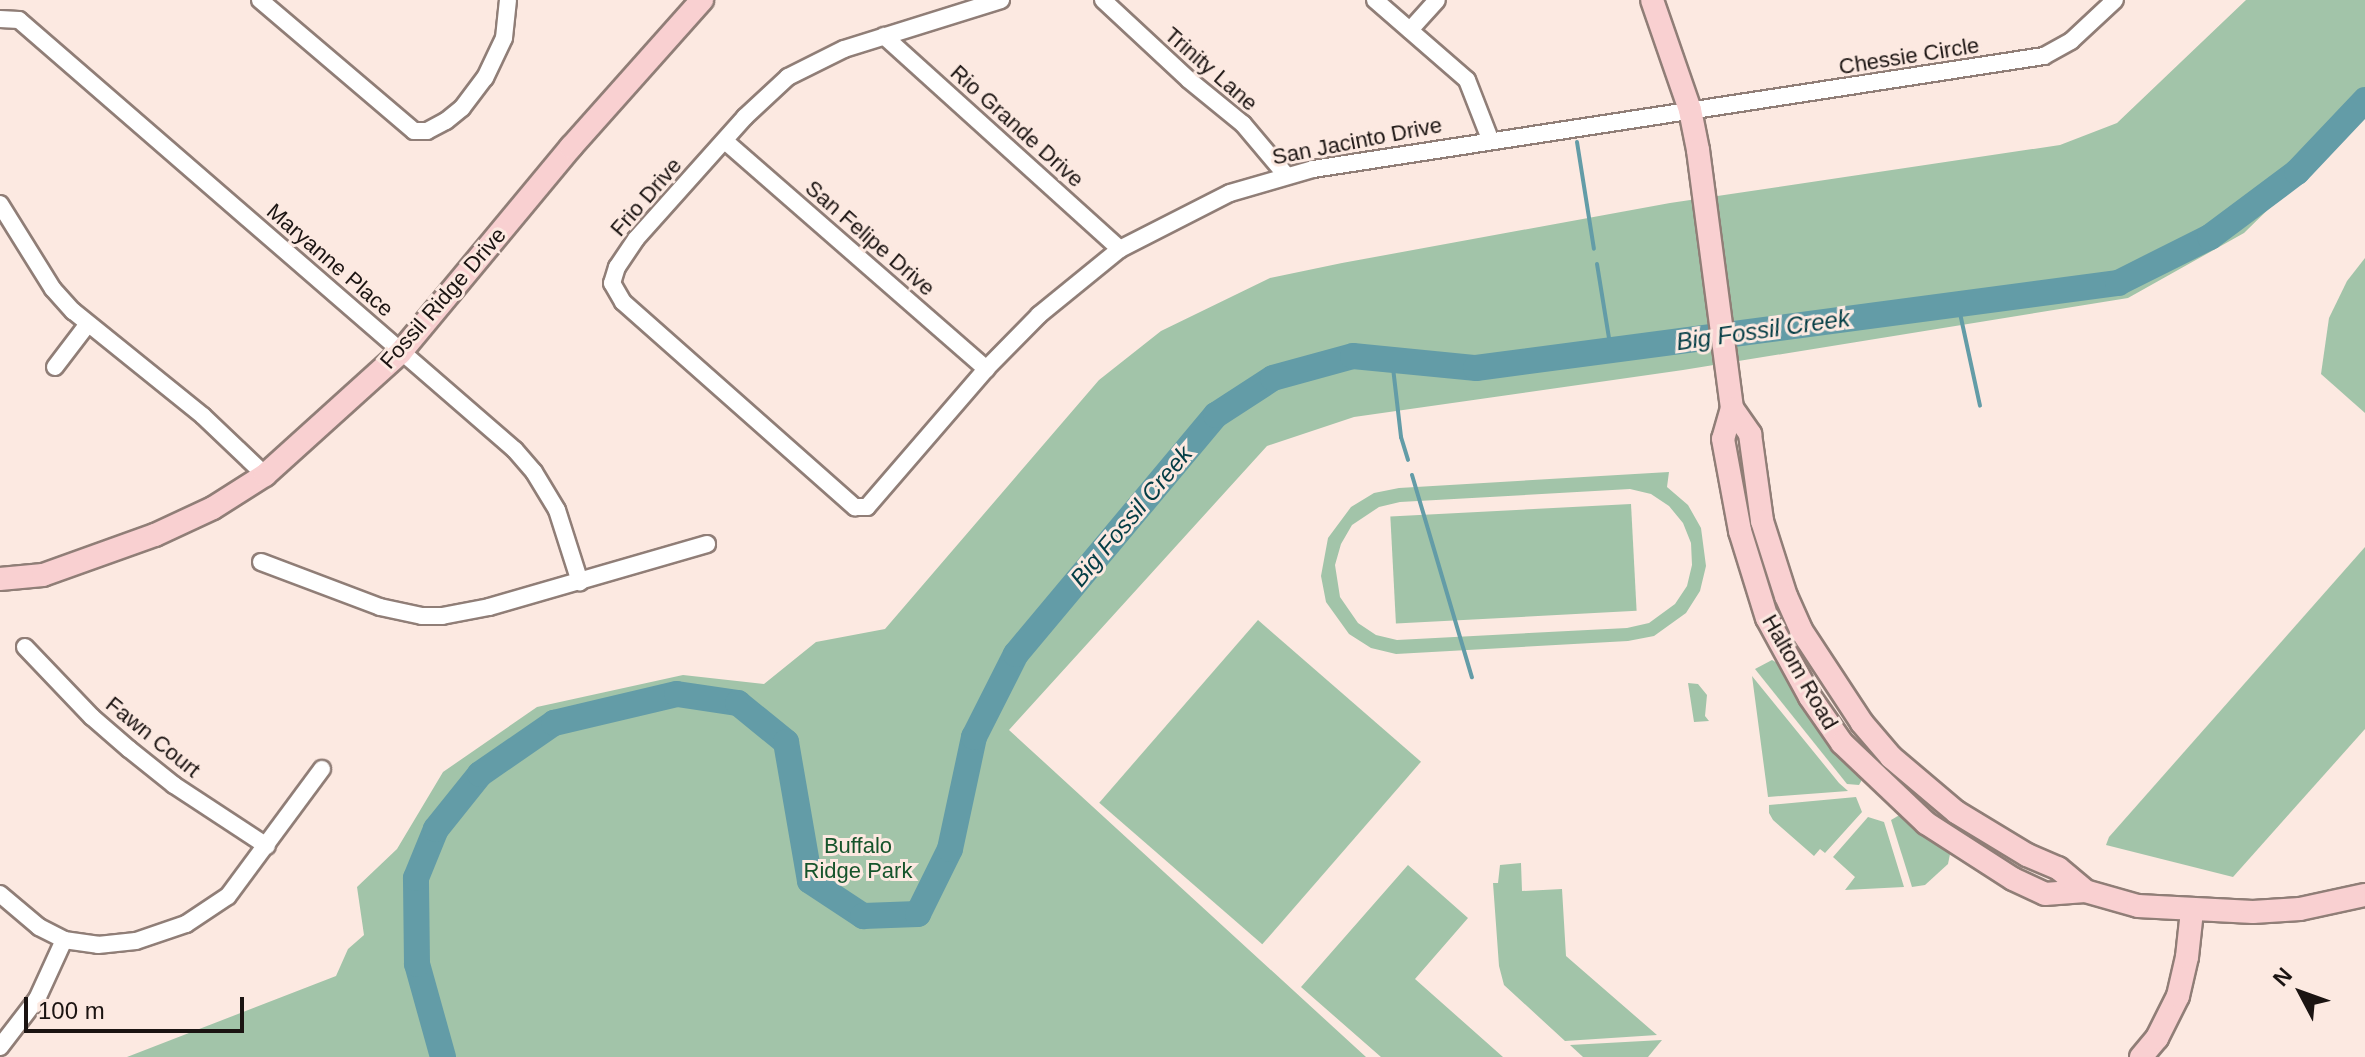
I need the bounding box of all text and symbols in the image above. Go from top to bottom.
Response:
street label: Trinity Lane [1159,22,1263,116]
street label: Chessie Circle [1837,32,1981,80]
street label: Rio Grande Drive [945,59,1089,193]
street label: San Jacinto Drive [1270,112,1444,170]
street label: Frio Drive [605,152,687,242]
street label: San Felipe Drive [800,175,940,301]
street label: Maryanne Place [261,198,399,322]
street label: Fossil Ridge Drive [374,222,512,374]
water label: Big Fossil Creek [1674,304,1852,356]
water label: Big Fossil Creek [1064,440,1198,592]
street label: Haltom Road [1756,610,1844,734]
street label: Fawn Court [101,691,205,783]
park label: Buffalo Ridge Park [804,832,912,884]
north arrow [2261,953,2341,1033]
text: N [2268,963,2297,991]
scale bar [28,981,248,1031]
text: 100 m [38,997,105,1024]

